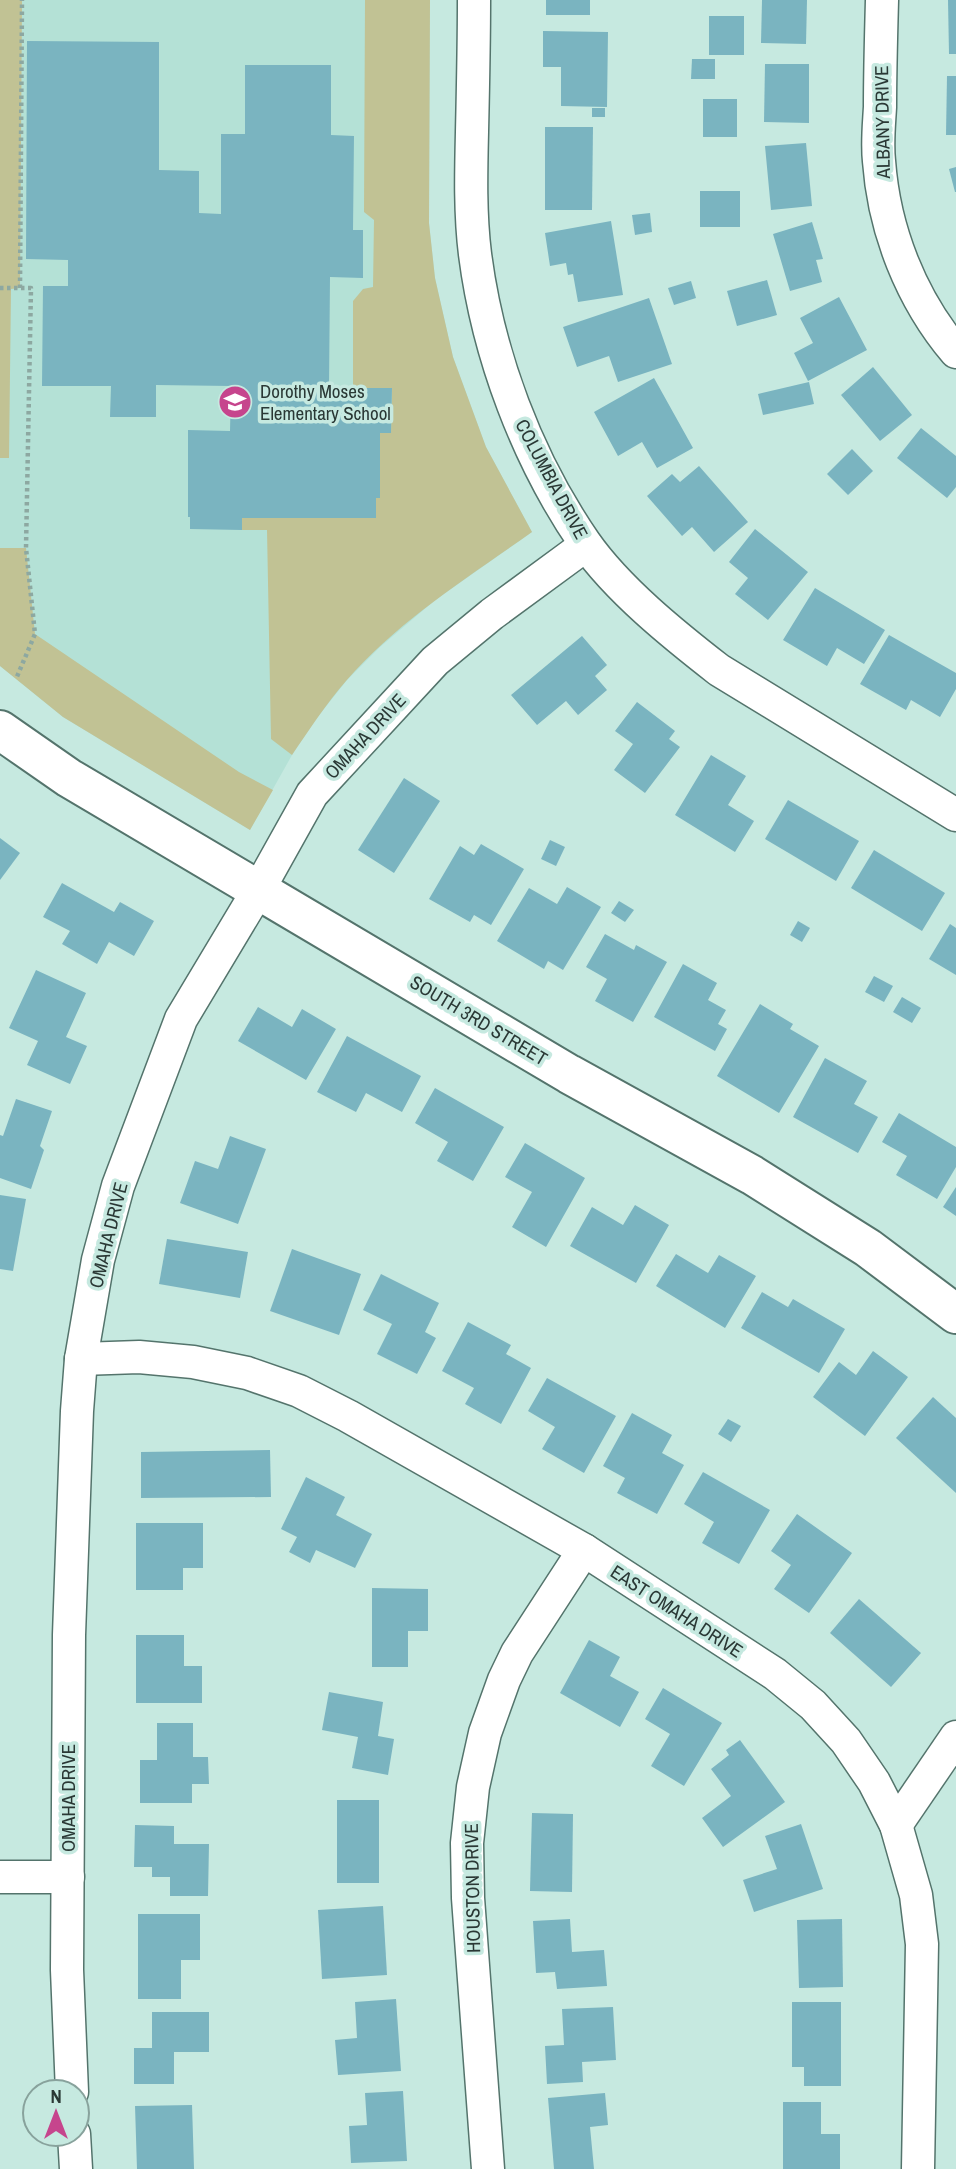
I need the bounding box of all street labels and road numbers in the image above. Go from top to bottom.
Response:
street label: ALBANY DRIVE [868,65,896,180]
street label: COLUMBIA DRIVE [509,414,595,544]
street label: OMAHA DRIVE [319,688,411,784]
street label: SOUTH 3RD STREET [406,969,553,1072]
street label: OMAHA DRIVE [82,1179,134,1291]
street label: EAST OMAHA DRIVE [606,1558,748,1664]
street label: OMAHA DRIVE [55,1744,81,1852]
street label: HOUSTON DRIVE [458,1823,486,1953]

